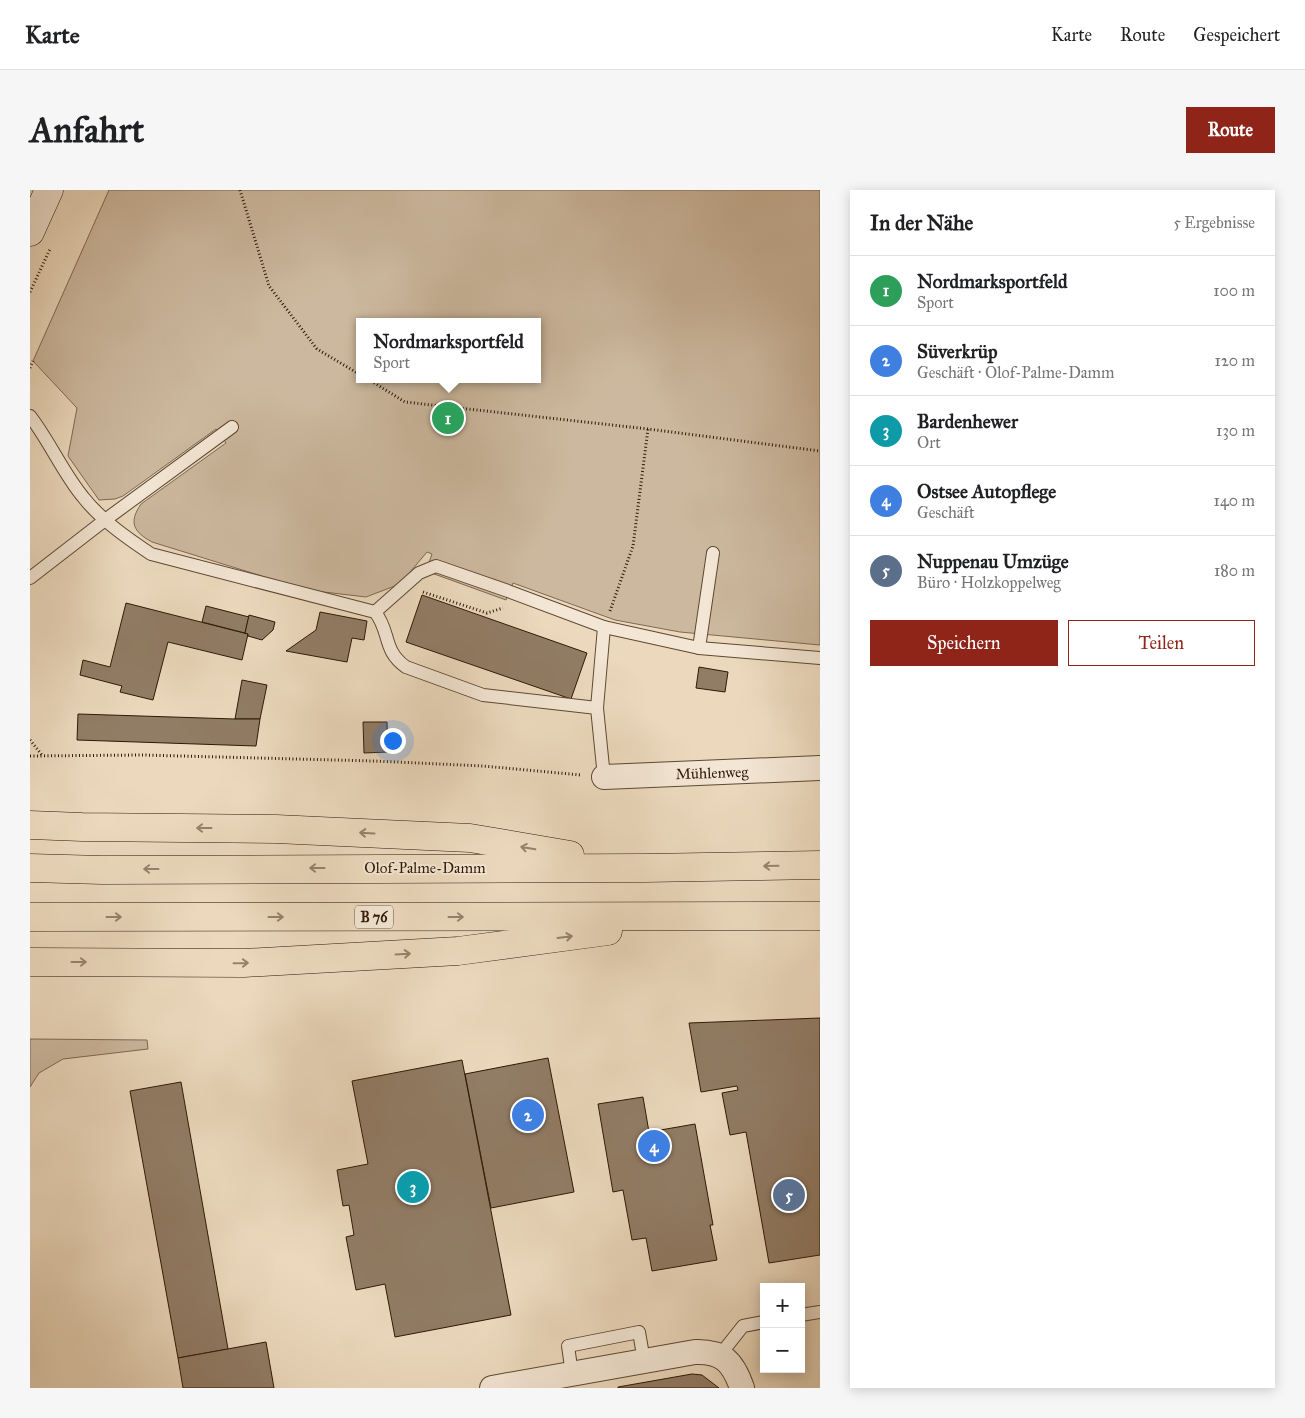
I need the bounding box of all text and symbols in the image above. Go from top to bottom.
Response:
text: Karte [25,20,80,50]
text: Karte [1051,24,1092,46]
text: Route [1120,24,1165,46]
text: Gespeichert [1193,24,1280,46]
button: Route [1186,107,1275,153]
text: Anfahrt [30,109,144,152]
text: In der Nähe [870,210,973,236]
text: 5 Ergebnisse [1173,213,1255,232]
text: Nordmarksportfeld [917,270,1068,293]
text: 1 [883,281,889,300]
text: 100 m [1213,281,1255,300]
text: Sport [917,293,954,312]
popup [356,318,541,383]
text: Nordmarksportfeld [373,330,524,353]
text: Süverkrüp [917,340,997,363]
text: 2 [882,351,890,370]
text: 120 m [1215,351,1255,370]
text: Sport [373,353,410,372]
text: Geschäft · Olof-Palme-Damm [917,363,1114,382]
pin: 1 [432,399,464,437]
text: Bardenhewer [917,410,1018,433]
text: 3 [883,421,889,440]
text: 130 m [1216,421,1255,440]
text: Ort [917,433,941,452]
text: Ostsee Autopflege [917,480,1056,503]
text: 4 [882,491,890,510]
text: 140 m [1214,491,1255,510]
text: Geschäft [917,503,975,522]
text: Nuppenau Umzüge [917,550,1069,573]
text: 5 [882,561,890,580]
text: 180 m [1214,561,1255,580]
text: Büro · Holzkoppelweg [917,573,1061,592]
button: Speichern [870,620,1058,666]
button: Teilen [1068,620,1255,666]
your location [380,728,406,754]
street label: Mühlenweg [675,763,750,783]
one-way arrow [197,823,213,833]
one-way arrow [359,829,375,838]
one-way arrow [521,843,537,853]
street label: Olof-Palme-Damm [364,859,486,877]
one-way arrow [764,861,780,871]
one-way arrow [309,863,325,873]
one-way arrow [143,864,159,874]
road number: B 76 [355,906,393,929]
one-way arrow [105,912,121,922]
one-way arrow [268,912,284,922]
one-way arrow [448,912,464,922]
one-way arrow [557,932,573,942]
one-way arrow [395,949,411,958]
one-way arrow [70,958,86,967]
one-way arrow [233,958,249,967]
pin: 2 [512,1096,544,1134]
pin: 4 [638,1127,670,1165]
pin: 3 [397,1168,429,1206]
pin: 5 [773,1176,805,1214]
map controls [760,1283,805,1373]
button: + [760,1283,805,1328]
button: − [760,1328,805,1373]

